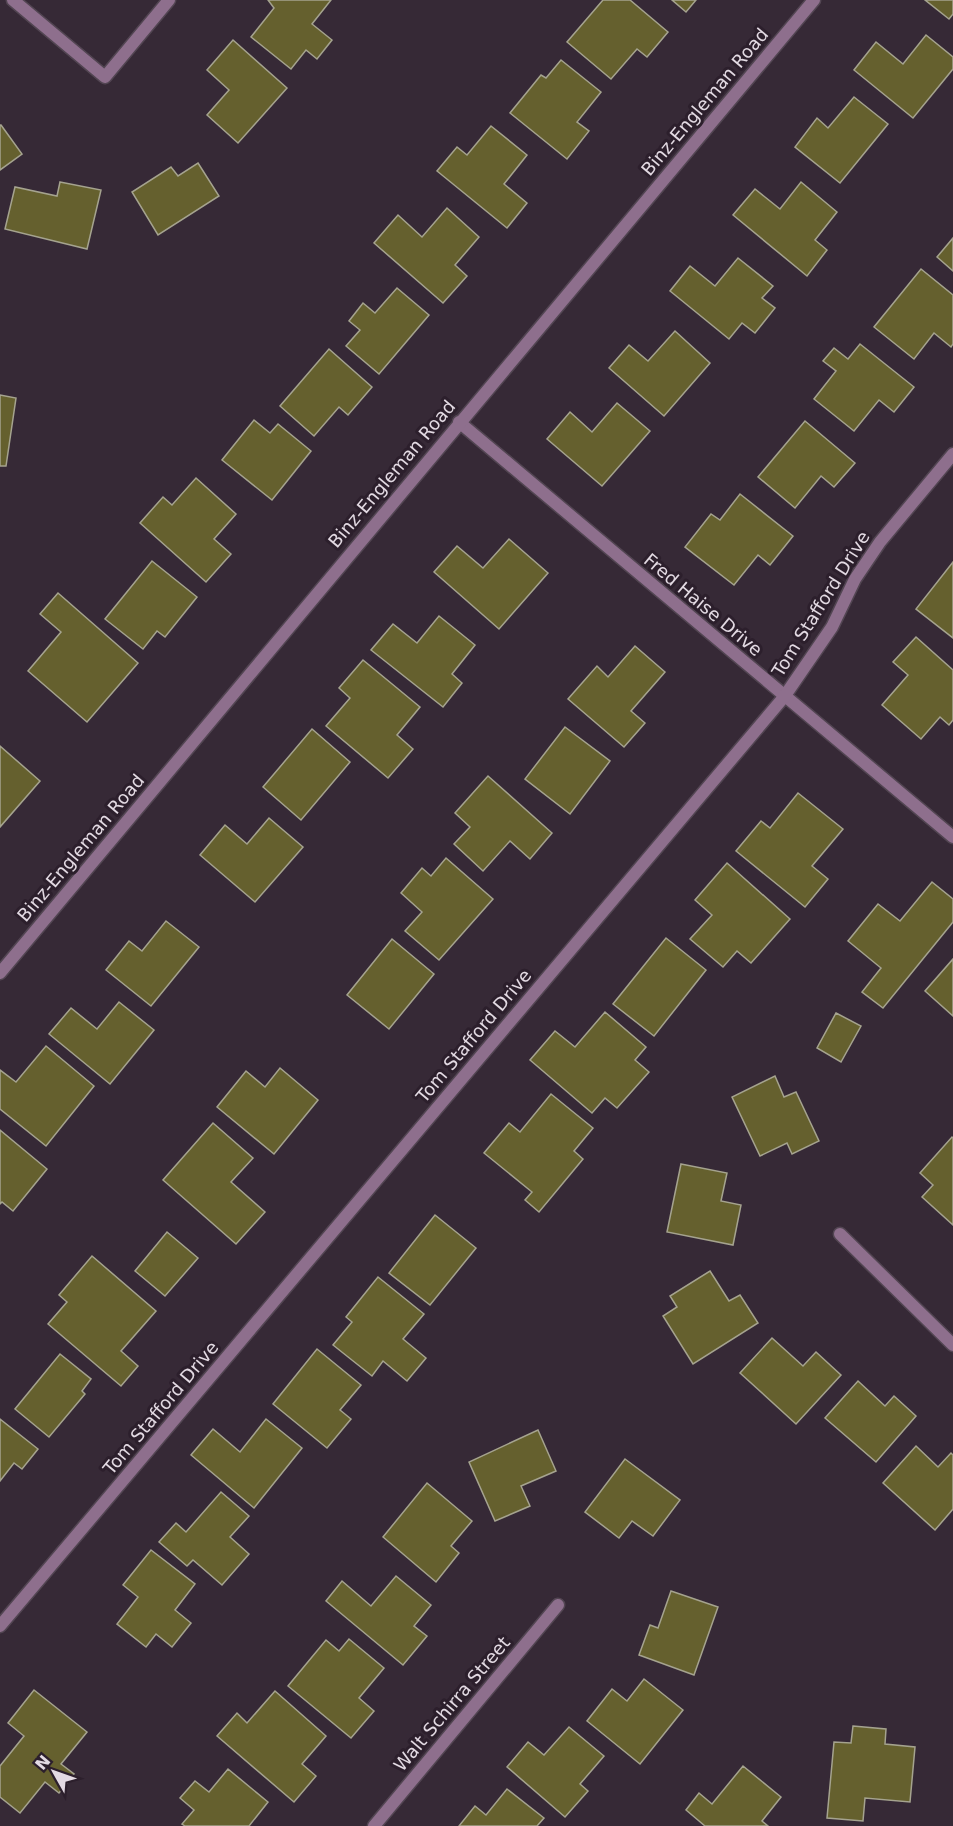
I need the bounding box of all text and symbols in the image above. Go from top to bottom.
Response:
street label: Binz-Engleman Road [637,24,772,180]
street label: Binz-Engleman Road [324,396,459,552]
street label: Tom Stafford Drive [767,527,874,681]
street label: Fred Haise Drive [640,549,767,660]
street label: Binz-Engleman Road [13,770,148,926]
street label: Tom Stafford Drive [411,965,535,1107]
street label: Tom Stafford Drive [98,1337,222,1479]
street label: Walt Schirra Street [389,1632,514,1775]
north arrow [24,1742,84,1802]
text: N [31,1751,54,1774]

